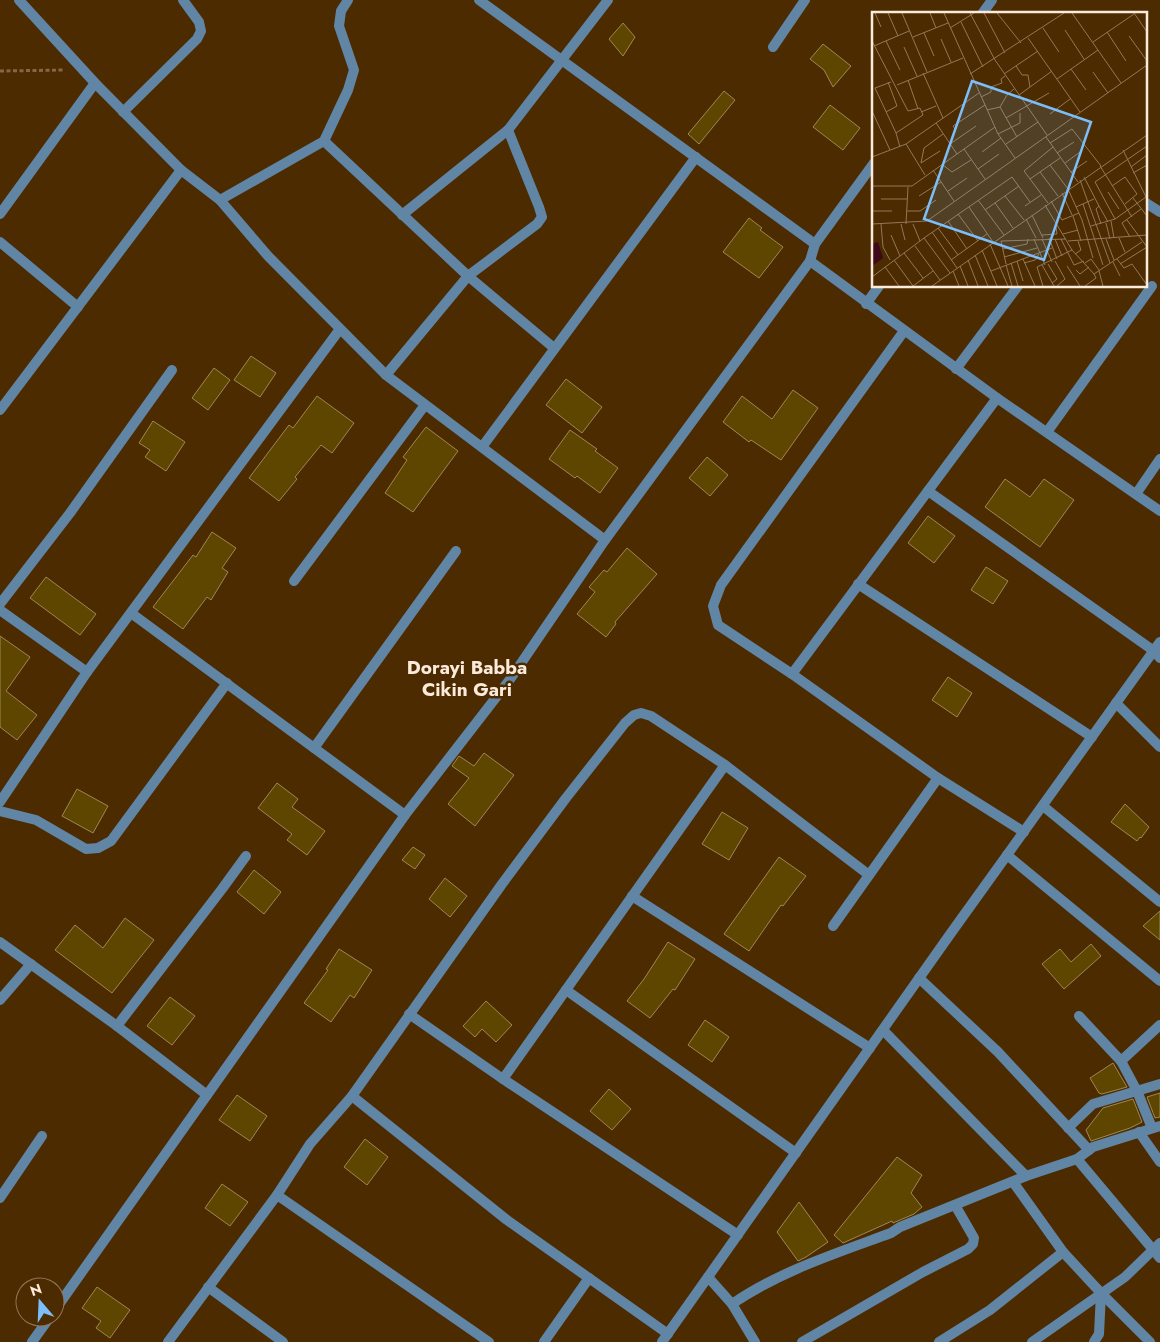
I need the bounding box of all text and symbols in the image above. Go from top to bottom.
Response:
inset map [872,12,1148,288]
district label: Dorayi Babba Cikin Gari [407,654,527,703]
north arrow [15,1277,65,1327]
text: N [27,1278,44,1301]

